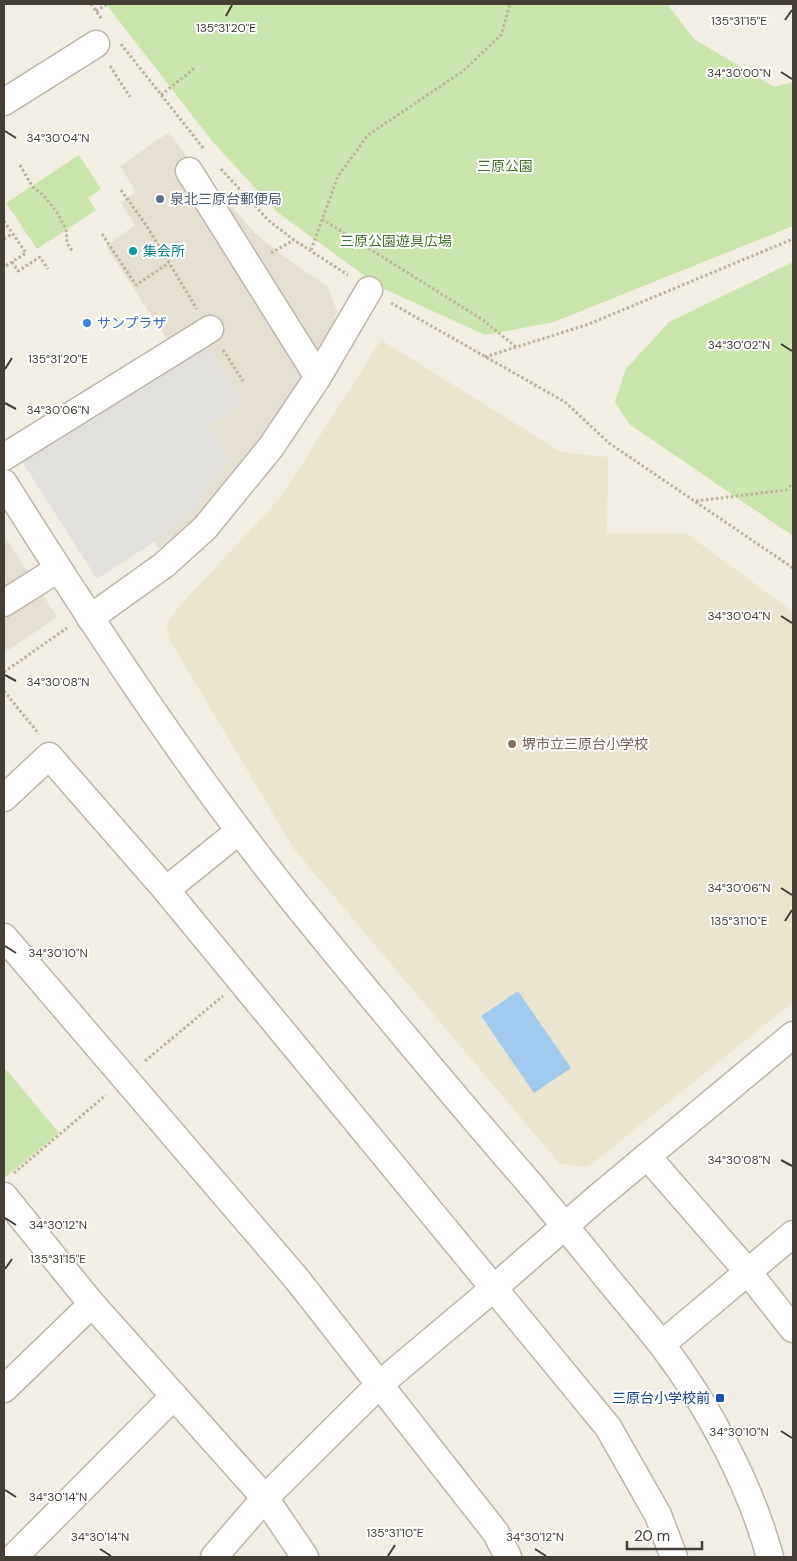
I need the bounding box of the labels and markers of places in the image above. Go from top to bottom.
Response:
place label: 泉北三原台郵便局 [170,190,282,208]
marker: 泉北三原台郵便局 [154,193,166,205]
place label: 集会所 [143,242,185,260]
marker: 集会所 [127,245,139,257]
place label: サンプラザ [97,314,167,332]
marker: サンプラザ [81,317,93,329]
place label: 堺市立三原台小学校 [522,735,648,753]
marker: 堺市立三原台小学校 [506,738,518,750]
place label: 三原台小学校前 [612,1389,710,1407]
marker: 三原台小学校前 [714,1392,726,1404]

